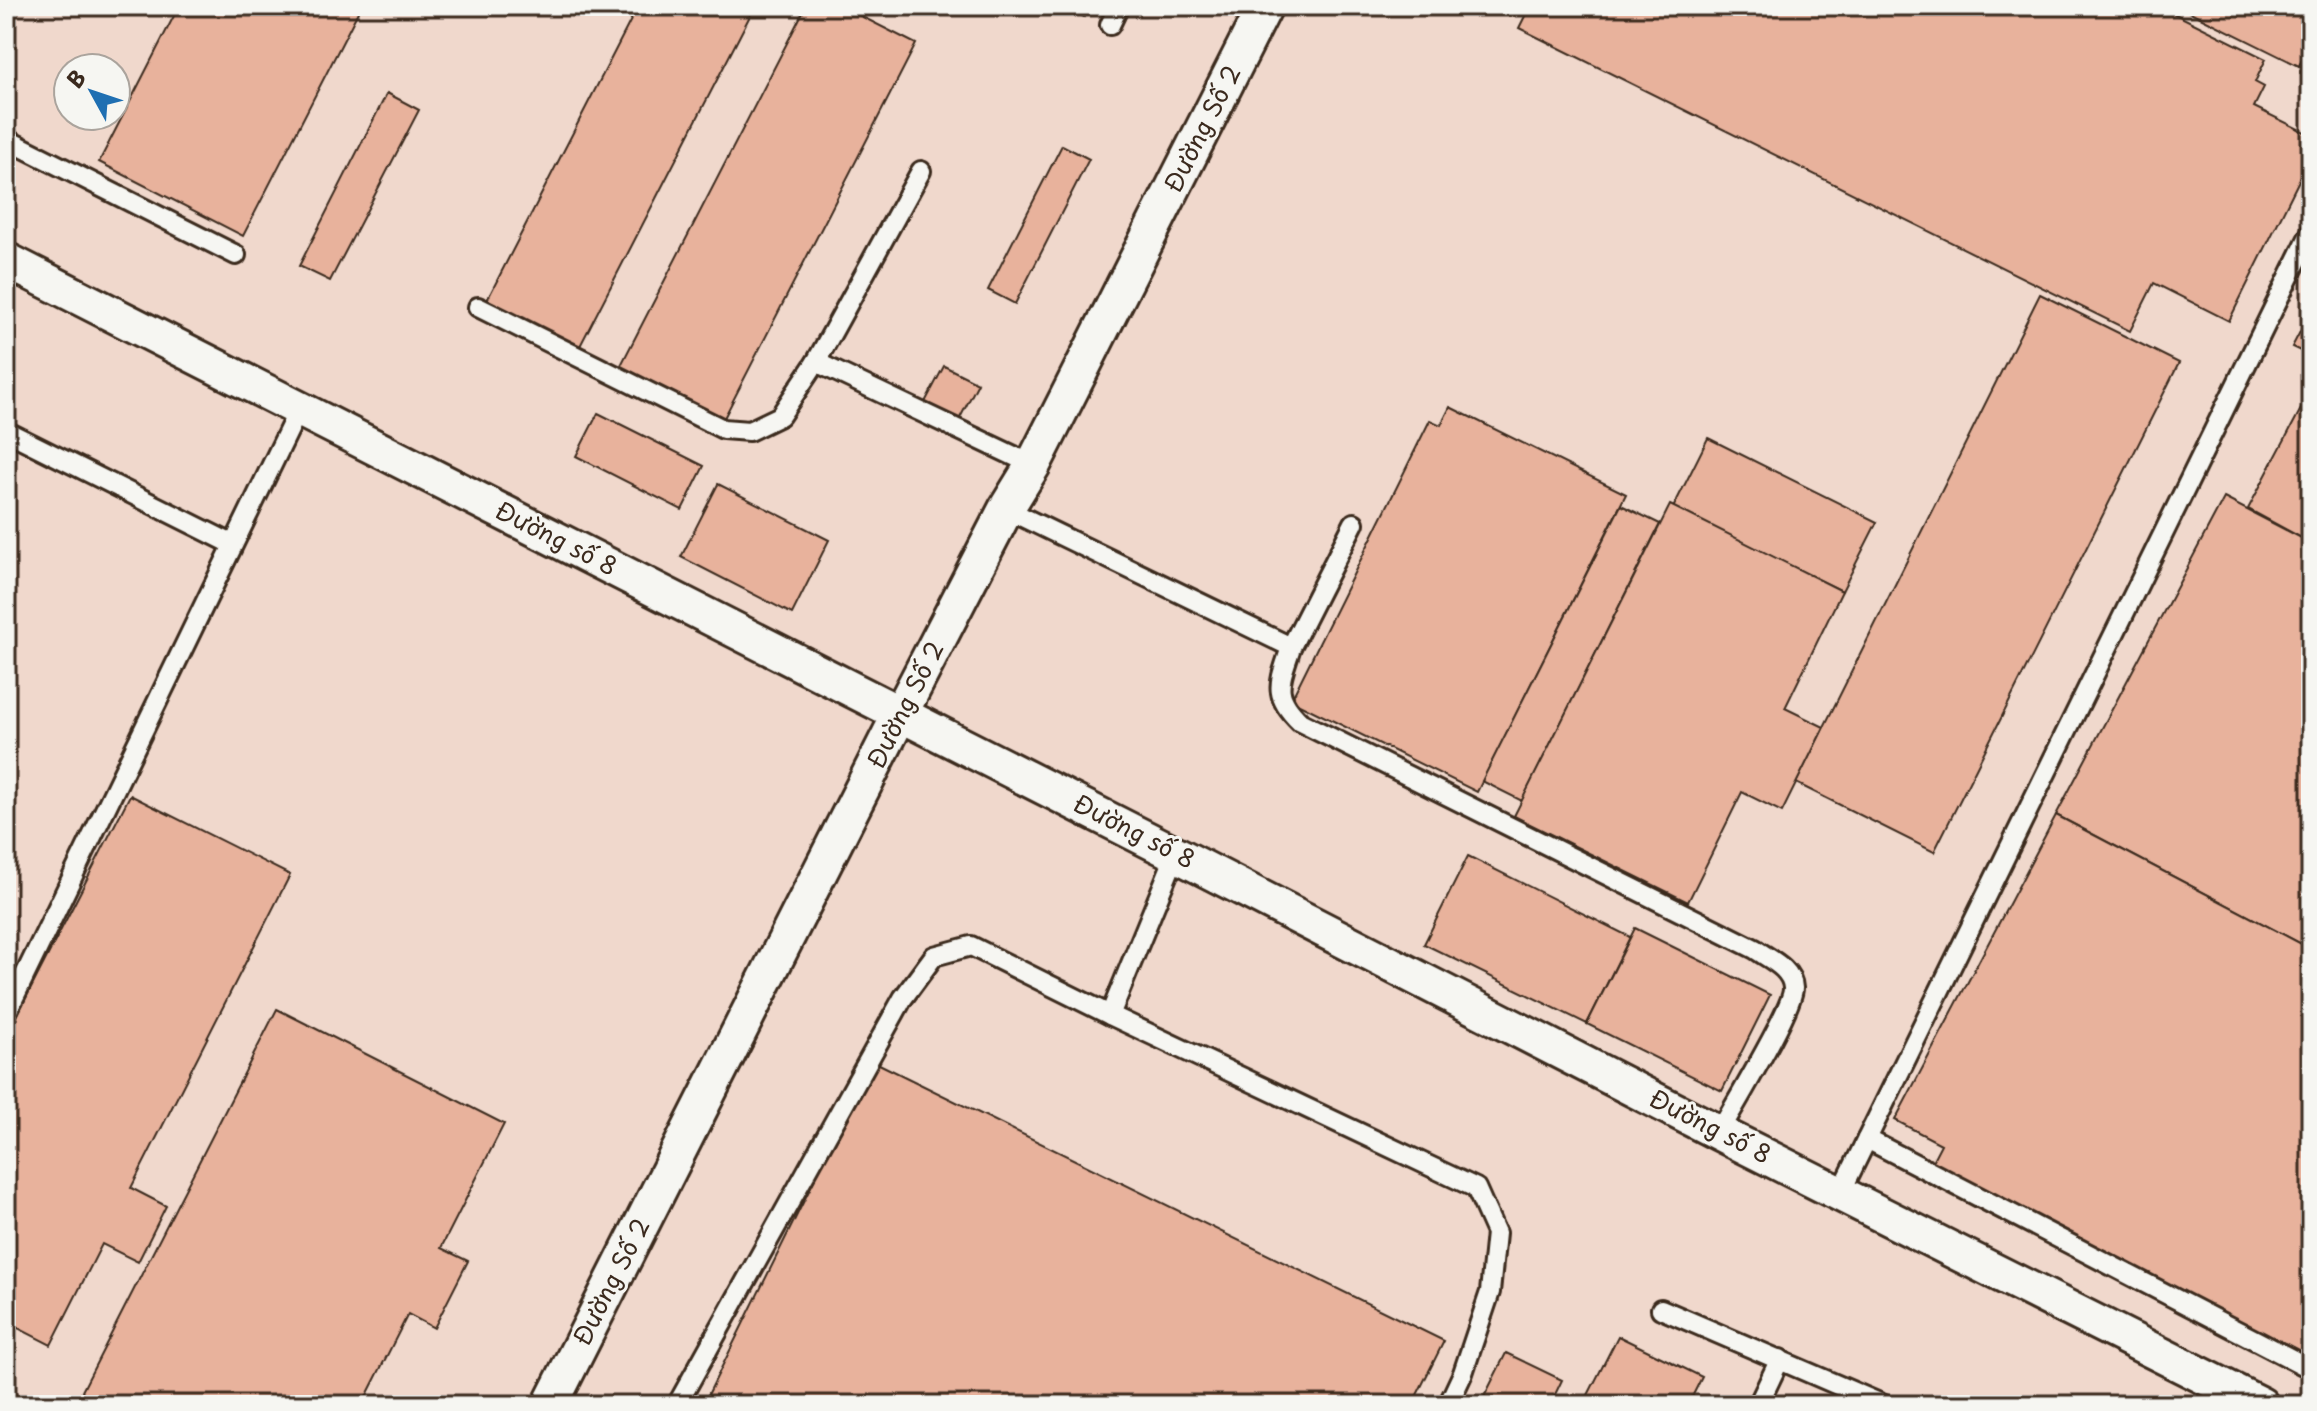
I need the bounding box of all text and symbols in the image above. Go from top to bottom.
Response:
north arrow [52,52,132,132]
street label: Đường Số 2 [1154,58,1249,198]
text: B [58,62,93,95]
street label: Đường số 8 [490,491,624,583]
street label: Đường Số 2 [857,634,952,774]
street label: Đường số 8 [1068,784,1202,876]
street label: Đường số 8 [1644,1079,1778,1171]
street label: Đường Số 2 [563,1211,658,1351]

